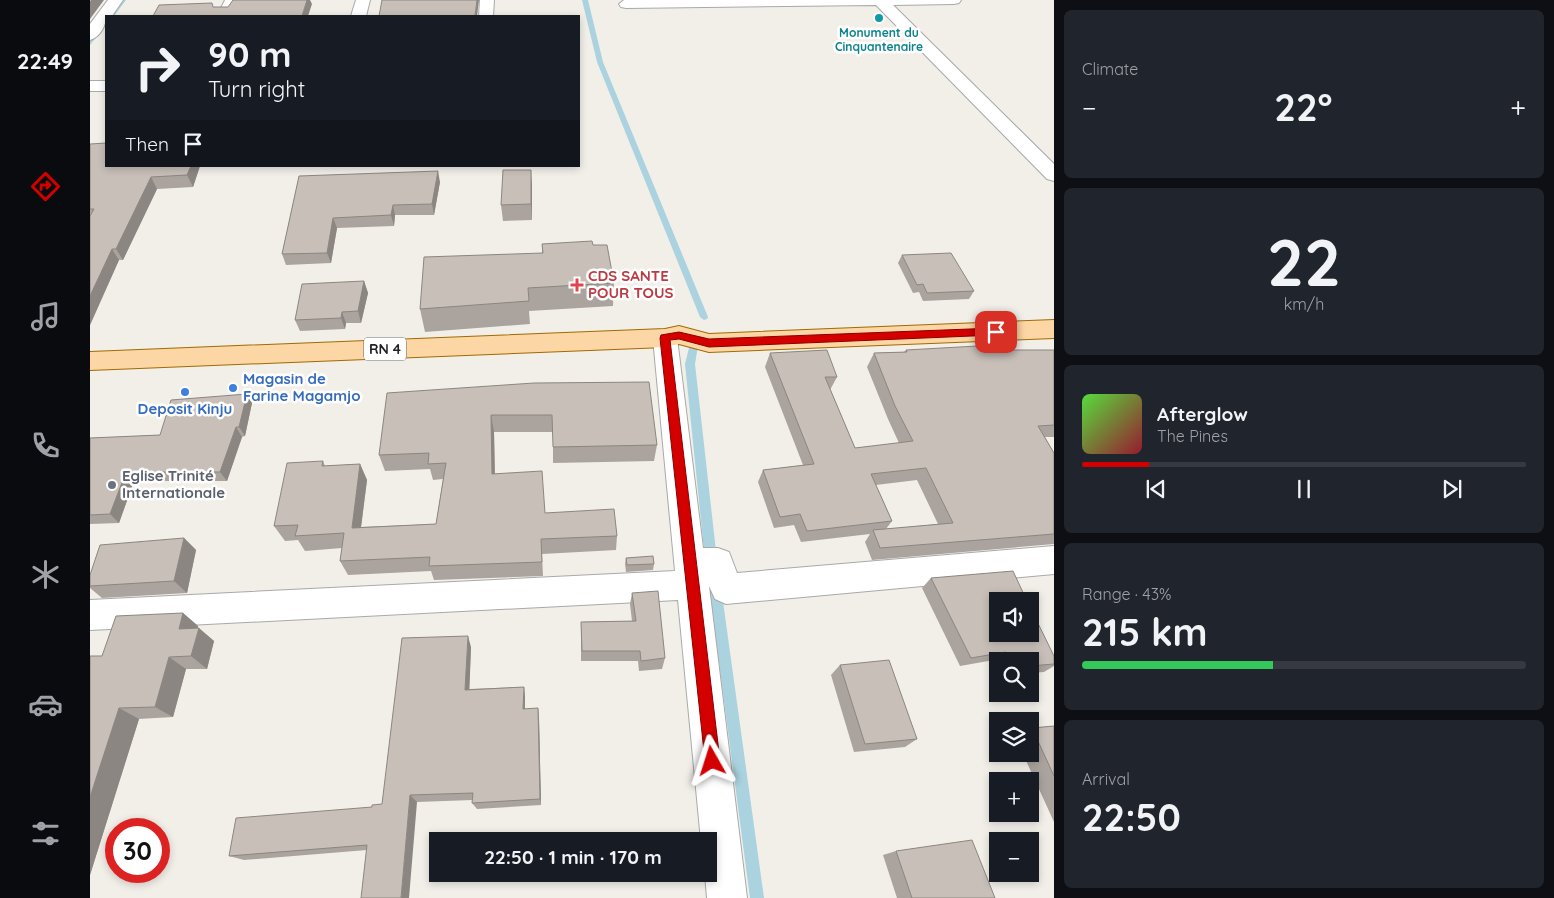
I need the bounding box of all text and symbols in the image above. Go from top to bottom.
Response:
marker: Monument du Cinquantenaire [873,12,885,24]
place label: Monument du Cinquantenaire [835,25,923,54]
text: 90 m [208,32,291,76]
icon: right [125,35,190,100]
text: 22:49 [17,47,73,75]
text: Climate [1082,59,1138,79]
text: Turn right [208,75,305,103]
text: 22° [1274,83,1332,131]
text: − [1082,90,1097,125]
text: + [1510,90,1526,125]
icon: arrive [179,130,207,158]
text: Then [125,132,169,156]
icon: directions [28,169,63,204]
text: 22 [1267,221,1341,302]
place label: CDS SANTE POUR TOUS [588,266,673,302]
marker: CDS SANTE POUR TOUS [570,278,584,292]
text: km/h [1284,294,1324,314]
icon: music [28,299,63,334]
pin [975,311,1017,353]
icon: arrive [982,318,1010,346]
road number: RN 4 [364,338,406,360]
place label: Magasin de Farine Magamjo [243,369,361,405]
marker: Magasin de Farine Magamjo [227,382,239,394]
marker: Deposit Kinju [179,386,191,398]
place label: Deposit Kinju [138,399,232,418]
text: Afterglow [1157,402,1248,426]
text: The Pines [1157,426,1228,446]
icon: phone [28,428,63,463]
place label: Eglise Trinité Internationale [122,466,225,502]
icon: previous [1142,475,1170,503]
icon: pause [1290,475,1318,503]
icon: next [1438,475,1466,503]
marker: Eglise Trinité Internationale [106,479,118,491]
icon: climate [28,557,63,592]
text: Range · 43% [1082,584,1172,604]
map controls [989,592,1039,882]
button: sound [989,592,1039,642]
text: 215 km [1082,608,1208,656]
button: search [989,652,1039,702]
icon: car [28,687,63,722]
button: layers [989,712,1039,762]
position arrow [685,734,737,786]
text: Arrival [1082,769,1130,789]
button: + [989,772,1039,822]
text: 22:50 [1082,793,1181,841]
icon: filters [28,816,63,851]
speed limit sign: 30 [105,818,170,883]
button: − [989,832,1039,882]
text: 22:50 · 1 min · 170 m [484,845,662,869]

